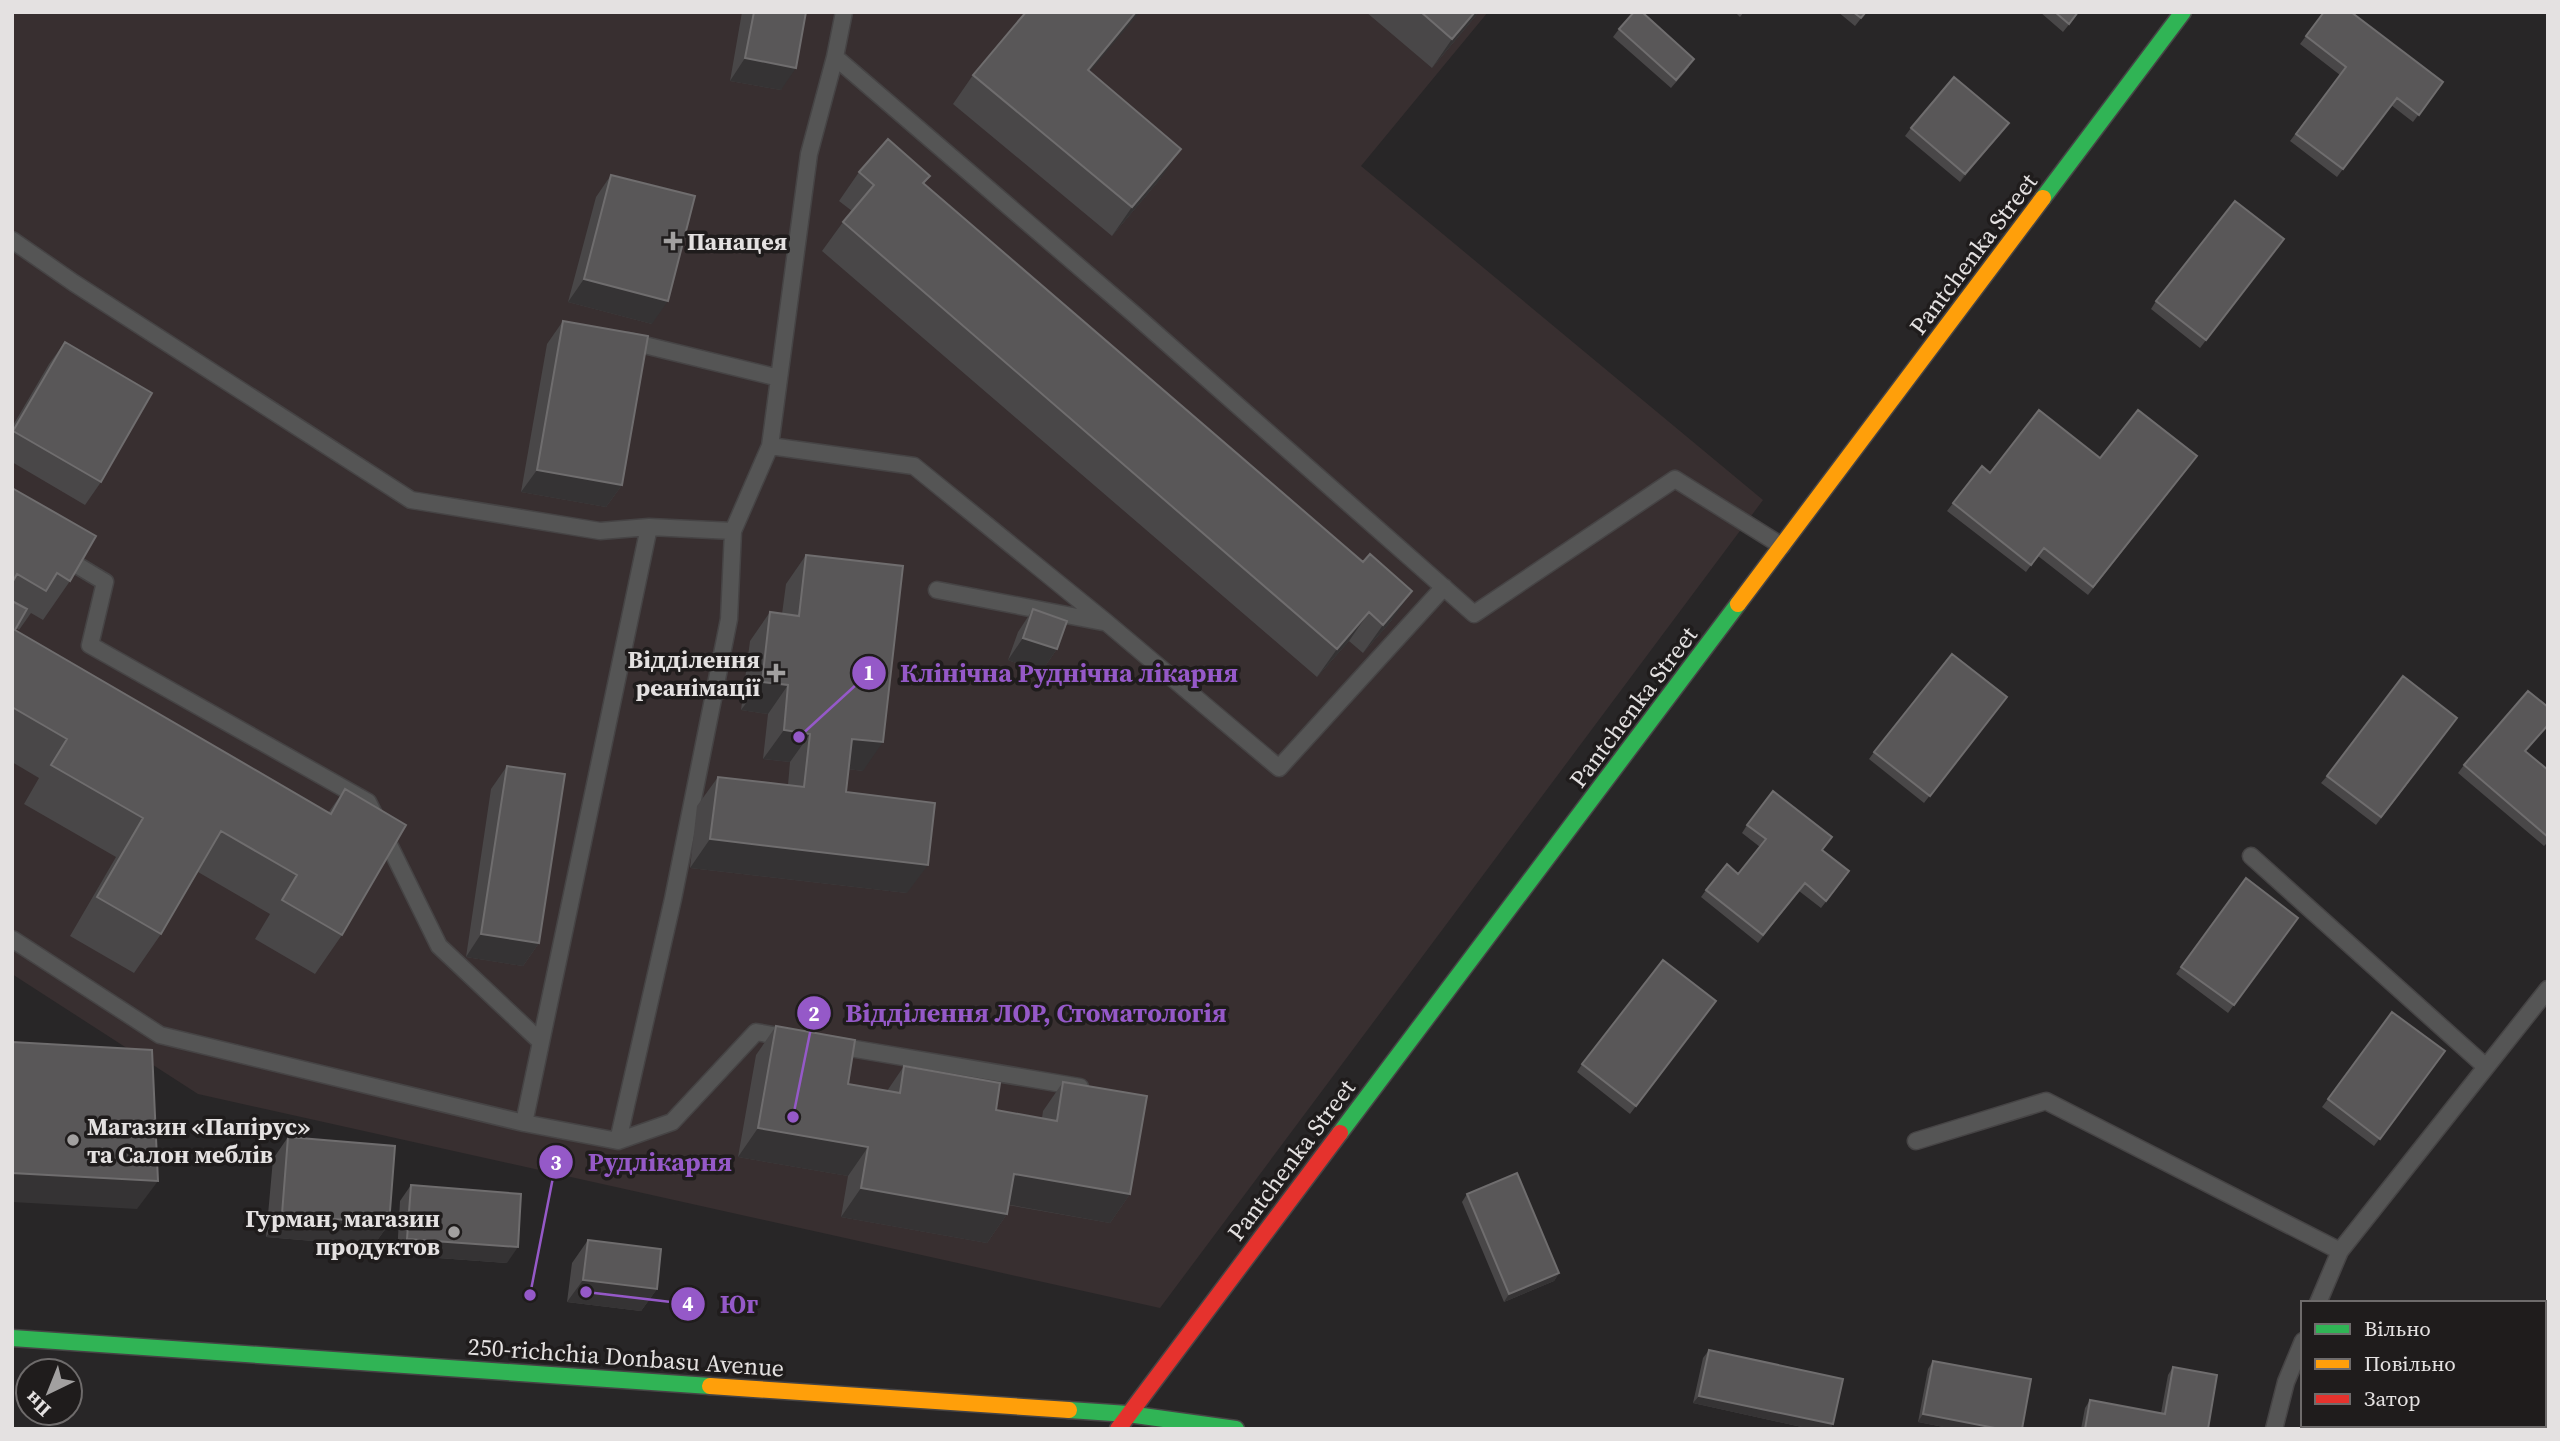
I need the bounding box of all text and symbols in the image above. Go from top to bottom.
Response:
street label: Pantchenka Street [1901,166,2045,341]
place label: Панацея [687,225,788,258]
marker: Панацея [665,233,681,249]
street label: Pantchenka Street [1561,619,1705,794]
place label: Відділення реанімації [628,643,760,704]
callout: Клінічна Руднічна лікарня [851,649,1252,696]
text: Клінічна Руднічна лікарня [900,655,1238,691]
text: 1 [863,658,875,687]
marker: Відділення реанімації [766,663,786,683]
callout: Відділення ЛОР, Стоматологія [796,990,1240,1037]
text: Відділення ЛОР, Стоматологія [845,995,1227,1031]
text: 2 [808,999,820,1028]
street label: Pantchenka Street [1219,1072,1363,1247]
place label: Магазин «Папірус» та Салон меблів [87,1110,310,1171]
marker: Магазин «Папірус» та Салон меблів [65,1132,81,1148]
callout: Рудлікарня [539,1139,746,1186]
text: Рудлікарня [588,1144,732,1180]
text: 3 [550,1148,562,1177]
place label: Гурман, магазин продуктов [245,1202,440,1263]
marker: Гурман, магазин продуктов [446,1224,462,1240]
callout: Юг [671,1281,772,1328]
text: Юг [720,1286,758,1322]
text: 4 [682,1289,694,1318]
legend [2301,1301,2546,1427]
text: Вільно [2364,1314,2431,1343]
street label: 250-richchia Donbasu Avenue [467,1329,785,1385]
text: Повільно [2364,1349,2456,1378]
north arrow [14,1357,84,1427]
text: Затор [2364,1384,2420,1413]
text: Пн [19,1386,56,1423]

